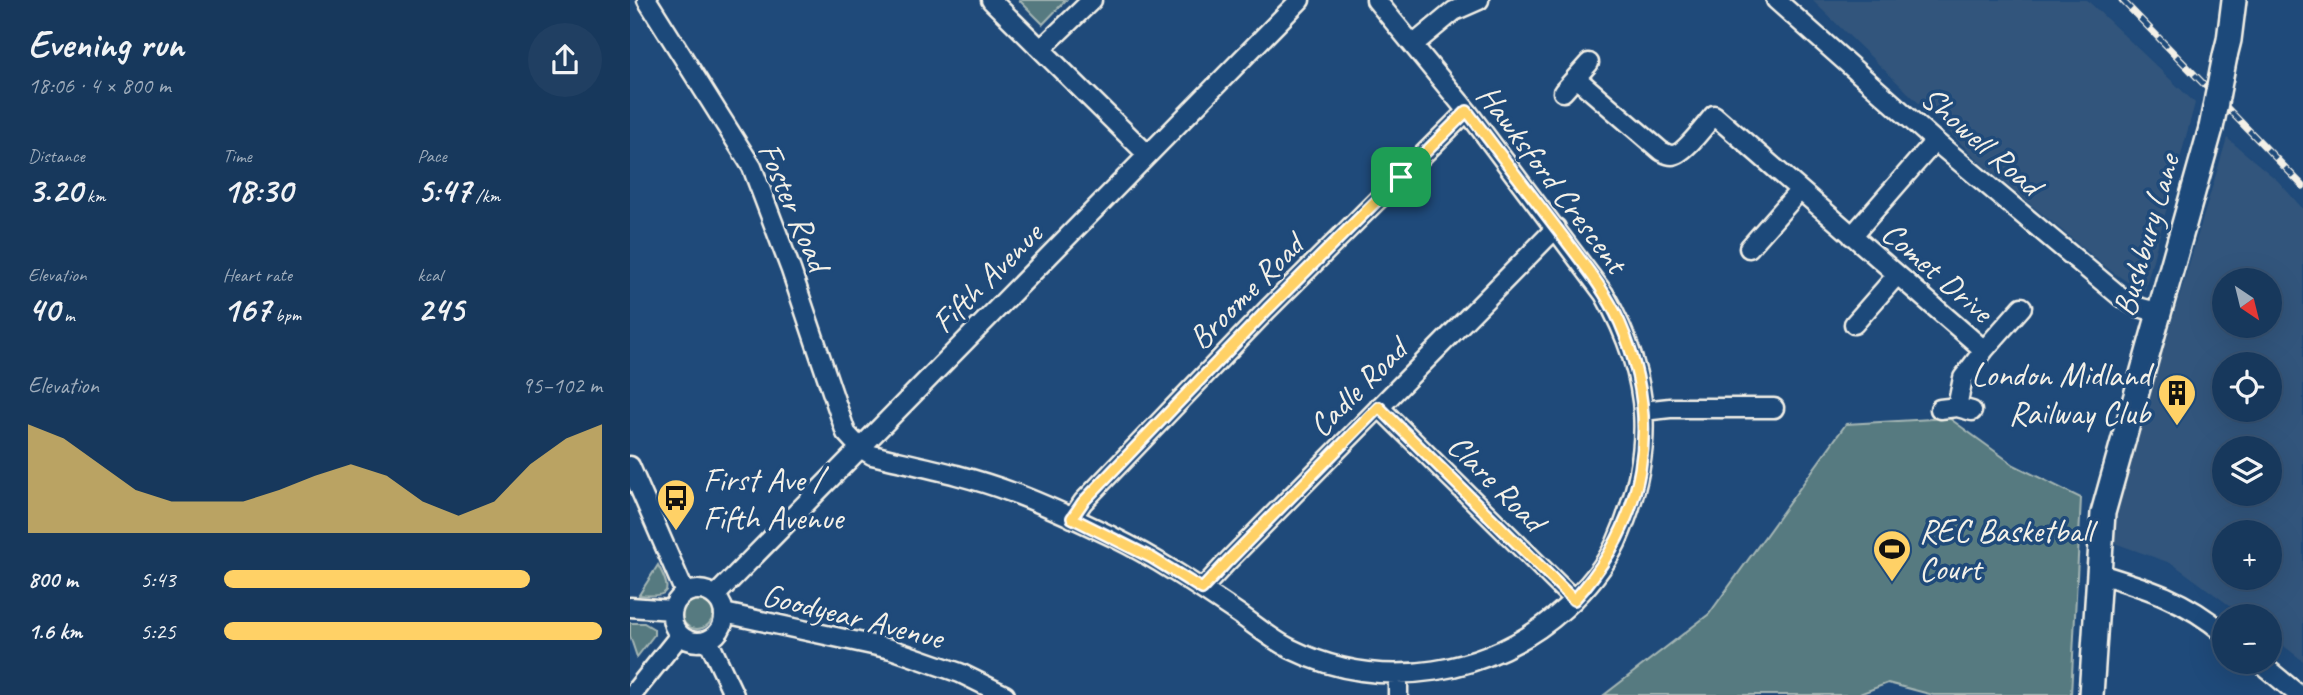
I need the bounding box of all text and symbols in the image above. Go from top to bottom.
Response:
text: Evening run [28,21,184,68]
button: share [528,23,602,97]
text: 18:06 · 4 × 800 m [28,71,171,100]
street label: Hawksford Crescent [1468,76,1639,284]
street label: Showell Road [1912,77,2054,208]
street label: Foster Road [748,136,842,281]
text: Distance [28,144,85,168]
text: Time [223,144,252,168]
text: Pace [417,144,447,168]
pin [1371,147,1431,207]
street label: Bushbury Lane [2103,147,2190,321]
icon: arrive [1382,158,1420,196]
text: 3.20 [28,168,82,213]
text: 18:30 [223,168,293,213]
text: 5:47 [417,168,471,213]
text: km [82,184,105,208]
text: /km [471,184,500,208]
street label: Fifth Avenue [922,212,1053,342]
street label: Comet Drive [1873,212,2003,333]
street label: Broome Road [1179,222,1316,358]
text: Elevation [28,263,86,287]
text: Heart rate [223,263,292,287]
text: kcal [417,263,442,287]
north arrow [2212,268,2282,338]
map controls [2212,268,2282,674]
text: 40 [28,287,60,332]
text: 167 [223,287,271,332]
text: 245 [417,287,464,332]
text: m [60,303,75,327]
text: bpm [271,303,301,327]
street label: Cadle Road [1299,326,1420,446]
button: locate [2212,352,2282,422]
place label: London Midland Railway Club [1971,354,2155,434]
text: Elevation [28,371,99,400]
text: 95–102 m [522,371,602,400]
building icon: London Midland Railway Club [2156,372,2198,427]
street label: Clare Road [1438,425,1558,544]
button: layers [2212,436,2282,506]
place label: First Ave / Fifth Avenue [703,459,845,539]
bus stop icon: First Ave / Fifth Avenue [655,477,697,532]
place label: REC Basketball Court [1919,510,2098,590]
button: + [2212,520,2282,590]
sports icon: REC Basketball Court [1871,528,1913,583]
text: 800 m [28,565,78,594]
text: 5:43 [140,565,176,594]
street label: Goodyear Avenue [758,573,950,659]
button: − [2212,604,2282,674]
text: 1.6 km [28,617,82,646]
text: 5:25 [140,617,176,646]

